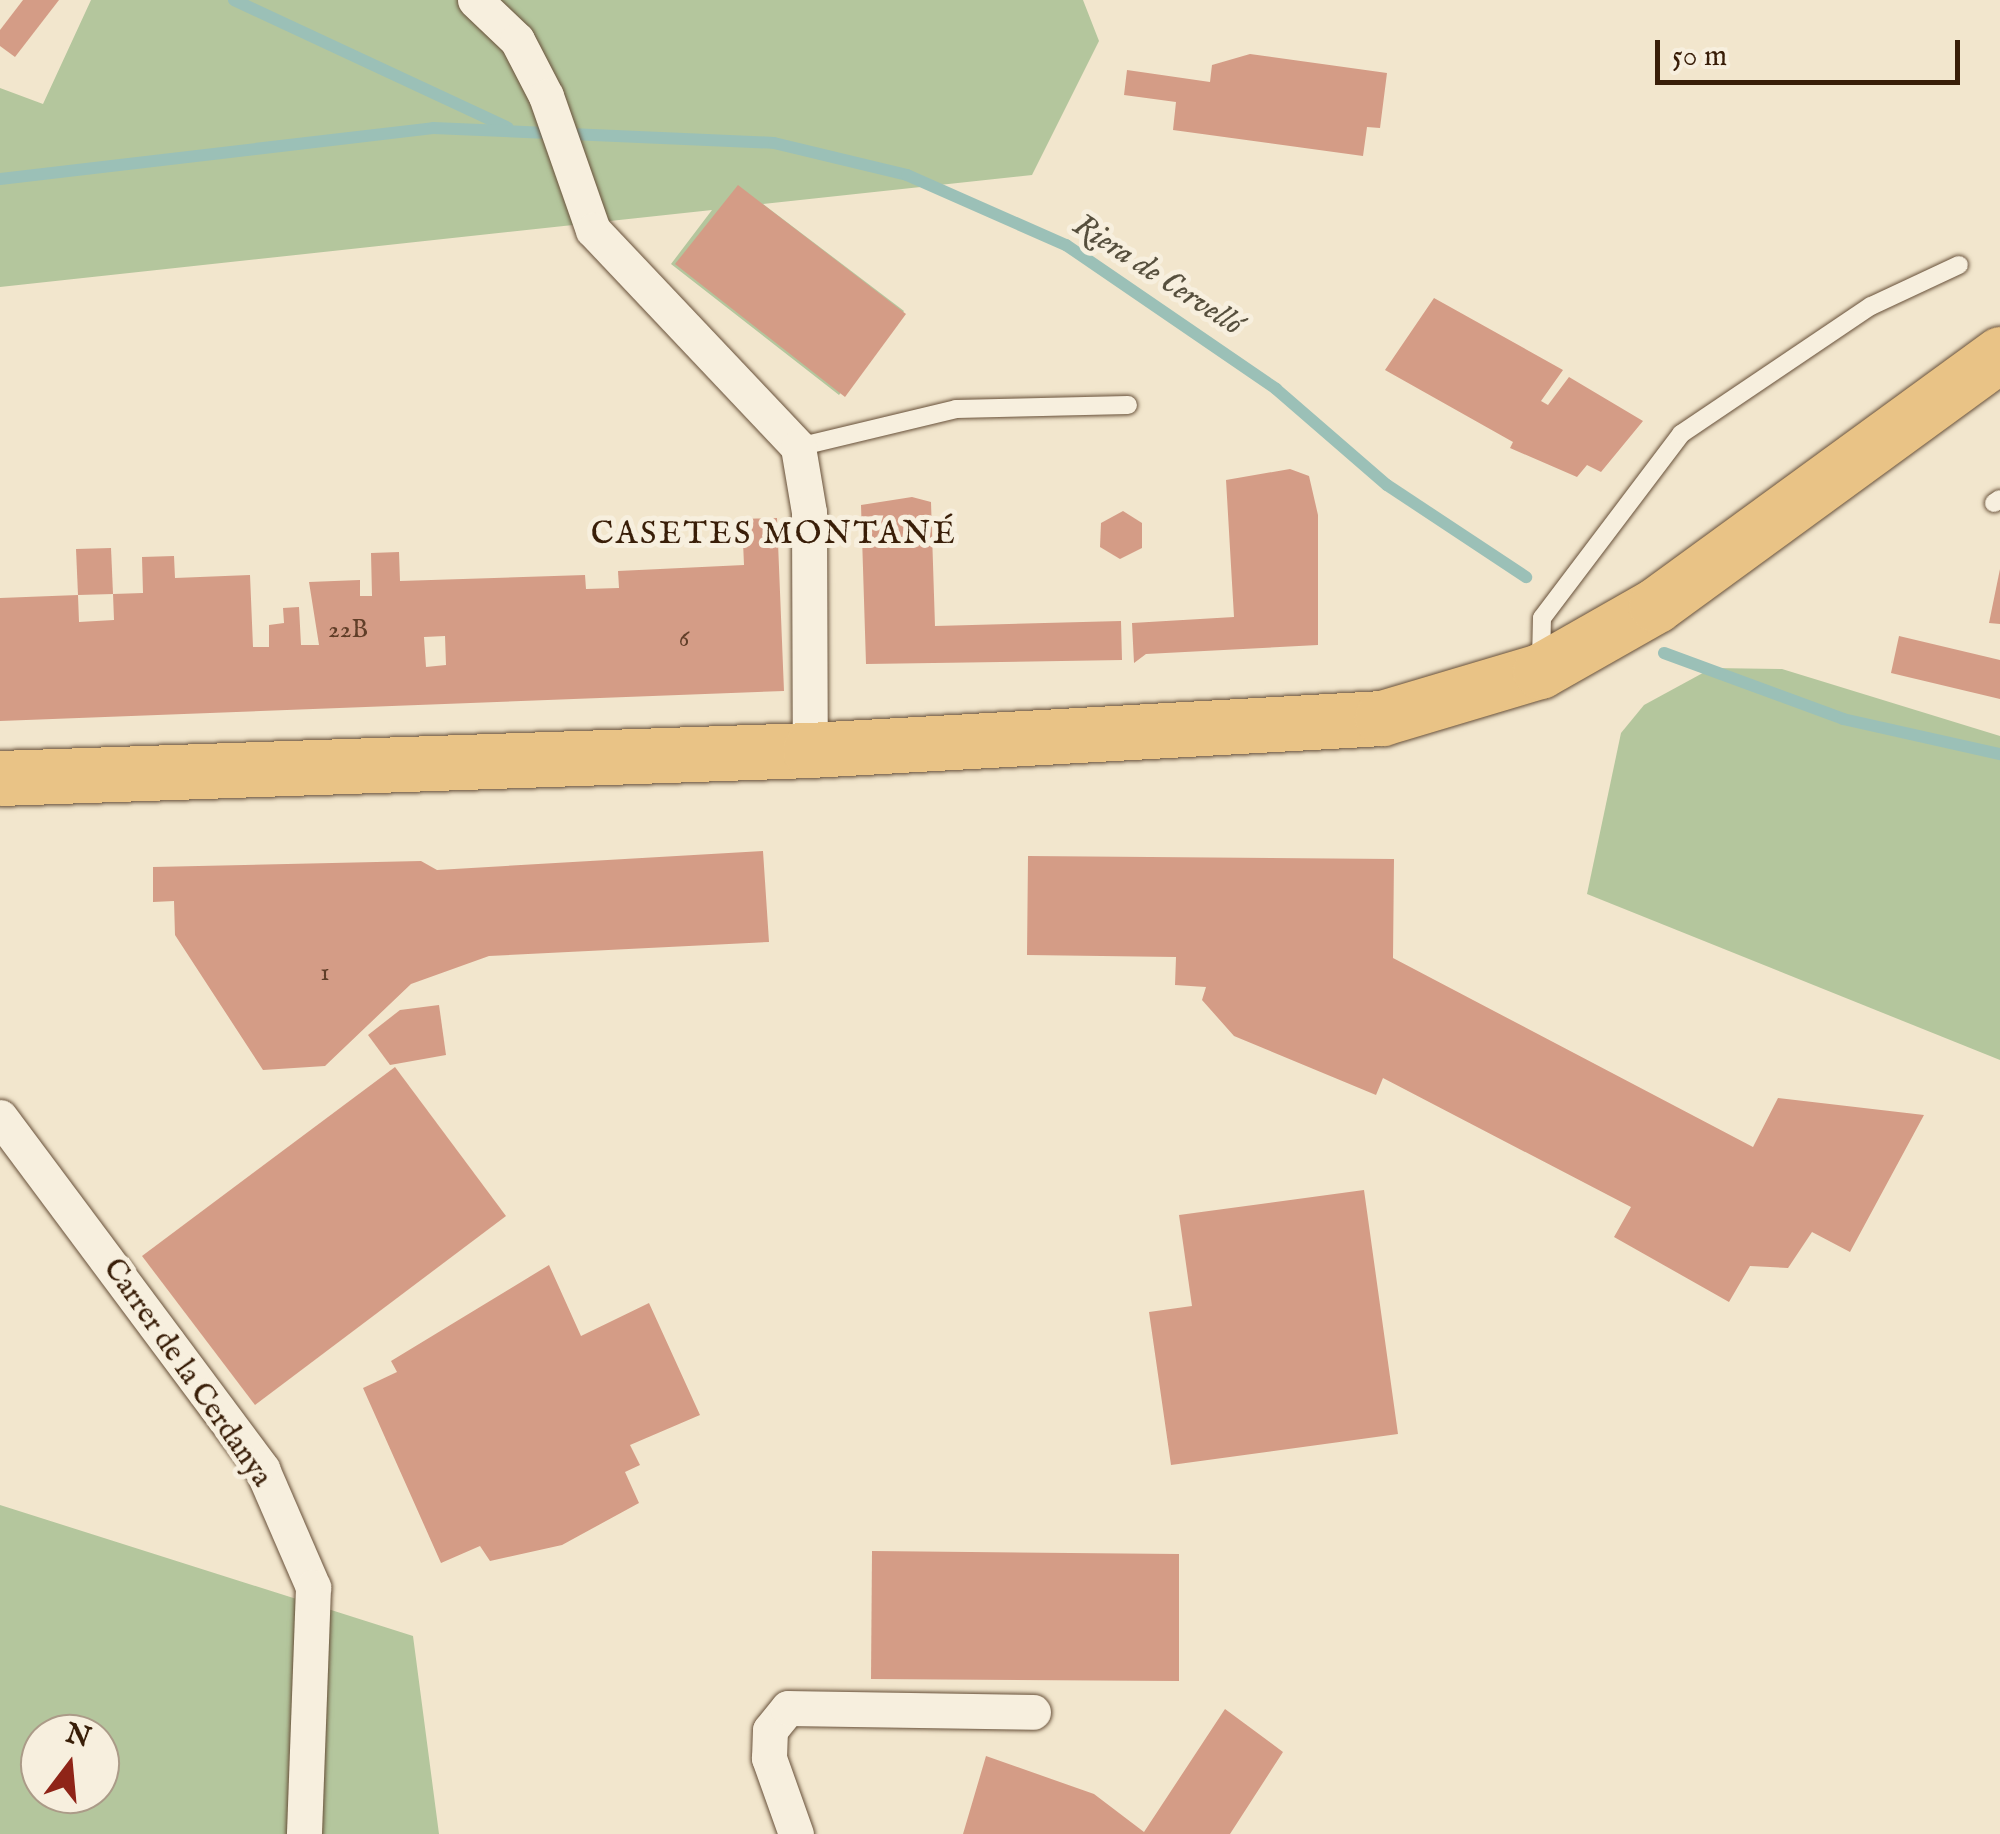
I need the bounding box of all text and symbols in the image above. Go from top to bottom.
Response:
scale bar [1660,20,1965,82]
text: 50 m [1672,38,1727,76]
water label: Riera de Cervelló [1065,207,1249,345]
district label: CASETES MONTANÉ [591,516,957,554]
house number: 22B [328,615,368,645]
house number: 6 [679,624,689,654]
house number: 1 [320,958,330,988]
street label: Carrer de la Cerdanya [95,1252,279,1494]
north arrow [20,1714,120,1814]
text: N [61,1716,94,1757]

